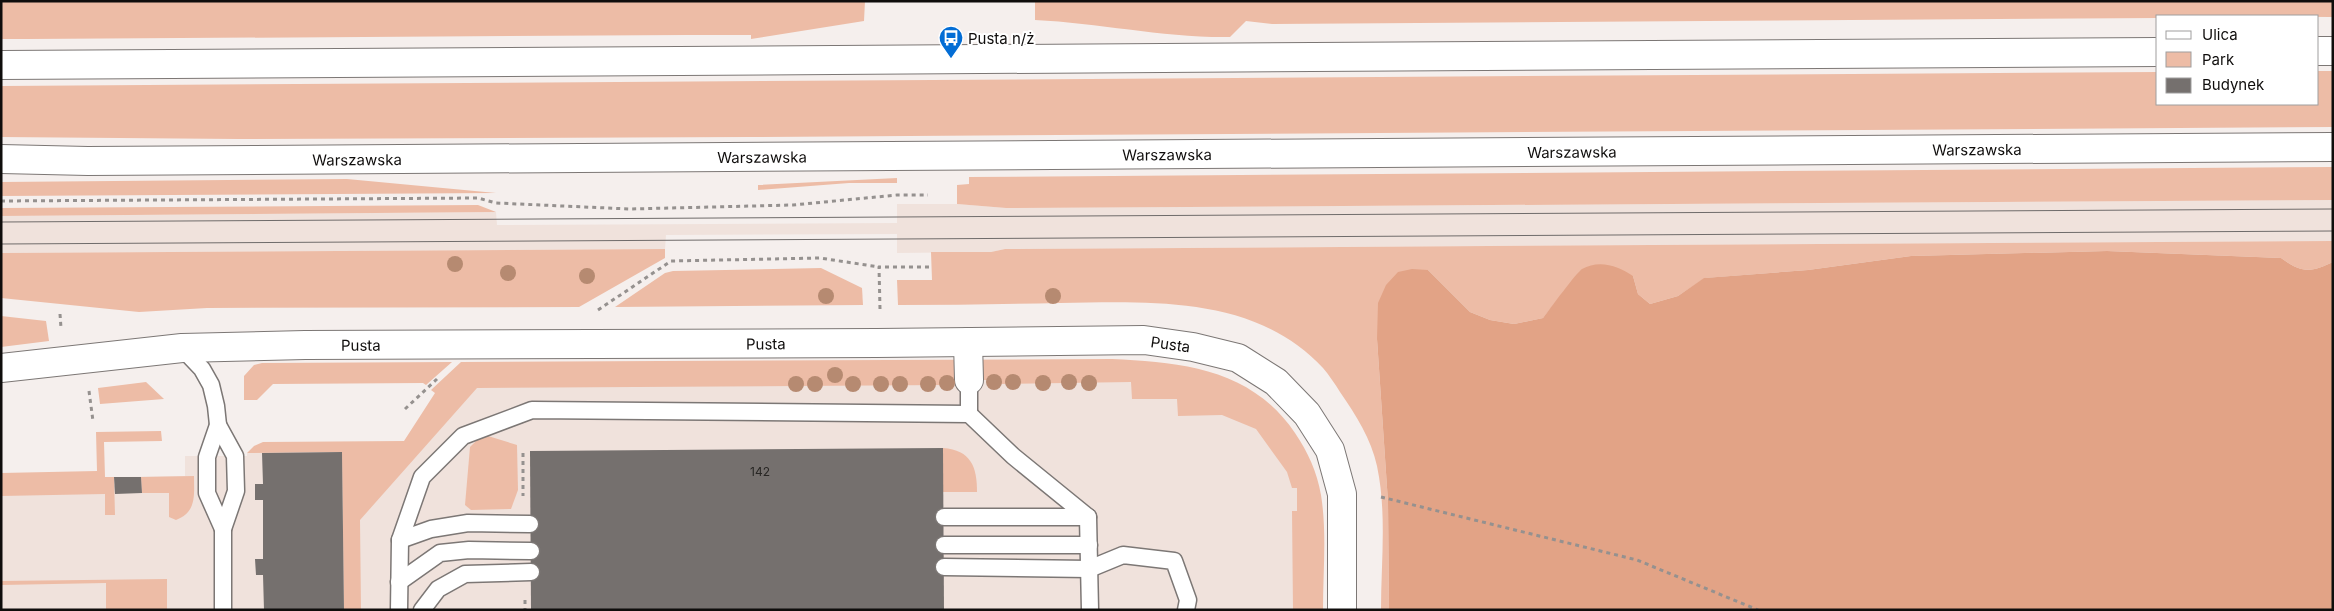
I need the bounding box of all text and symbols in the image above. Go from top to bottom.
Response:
legend [2156,15,2319,105]
bus stop icon: Pusta n/ż [938,25,964,59]
text: Ulica [2202,25,2238,44]
place label: Pusta n/ż [968,29,1035,48]
text: Park [2202,50,2235,69]
text: Budynek [2202,75,2265,94]
street label: Warszawska [1932,139,2022,159]
street label: Warszawska [1527,142,1617,162]
street label: Warszawska [1122,144,1212,164]
street label: Warszawska [717,147,807,167]
street label: Warszawska [312,150,402,169]
street label: Pusta [1150,332,1192,356]
street label: Pusta [746,334,786,353]
street label: Pusta [341,335,381,354]
house number: 142 [750,464,770,479]

